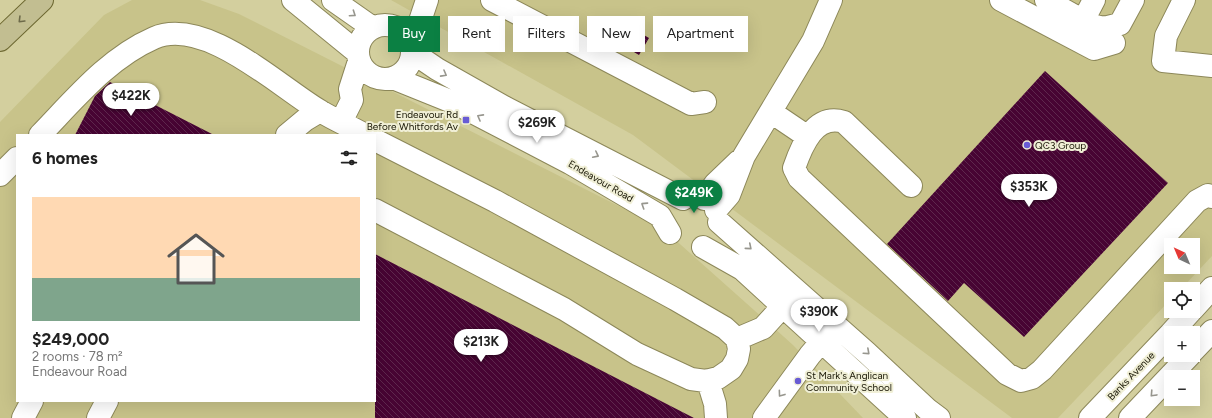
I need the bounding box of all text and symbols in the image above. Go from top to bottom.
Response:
one-way arrow [348,9,355,16]
one-way arrow [18,16,26,23]
chip: Buy [388,16,440,52]
chip: Rent [448,16,505,52]
chip: Filters [513,16,579,52]
chip: New [587,16,645,52]
chip: Apartment [653,16,748,52]
one-way arrow [440,69,447,76]
pin: $422K [103,83,159,117]
text: $422K [111,88,151,103]
place label: Endeavour Rd Before Whitfords Av [367,108,459,133]
pin: $269K [509,110,565,144]
marker: Endeavour Rd Before Whitfords Av [461,115,471,125]
one-way arrow [477,115,484,122]
text: $269K [518,115,556,130]
place label: QC3 Group [1035,139,1086,152]
marker: QC3 Group [1022,140,1032,150]
icon: filters [338,147,360,169]
text: 6 homes [32,148,98,168]
one-way arrow [592,150,599,158]
street label: Endeavour Road [566,157,636,205]
pin: $353K [1001,174,1057,208]
text: $353K [1010,179,1048,194]
pin: $249K [666,180,722,214]
text: $249K [674,185,714,200]
one-way arrow [641,203,648,210]
icon: home [160,223,232,295]
north arrow [1164,238,1200,274]
map controls [1164,238,1200,406]
one-way arrow [744,242,752,249]
button: locate [1164,282,1200,318]
pin: $390K [791,299,847,333]
text: $390K [799,304,839,319]
button: + [1164,326,1200,362]
text: $249,000 [32,329,109,349]
pin: $213K [453,329,509,363]
text: $213K [463,334,499,349]
one-way arrow [862,348,869,355]
text: 2 rooms · 78 m² [32,349,123,364]
street label: Banks Avenue [1105,349,1158,403]
text: Endeavour Road [32,364,127,379]
place label: St Mark's Anglican Community School [806,369,892,394]
button: − [1164,370,1200,406]
marker: St Mark's Anglican Community School [793,376,803,386]
one-way arrow [1151,389,1158,396]
one-way arrow [779,390,786,397]

